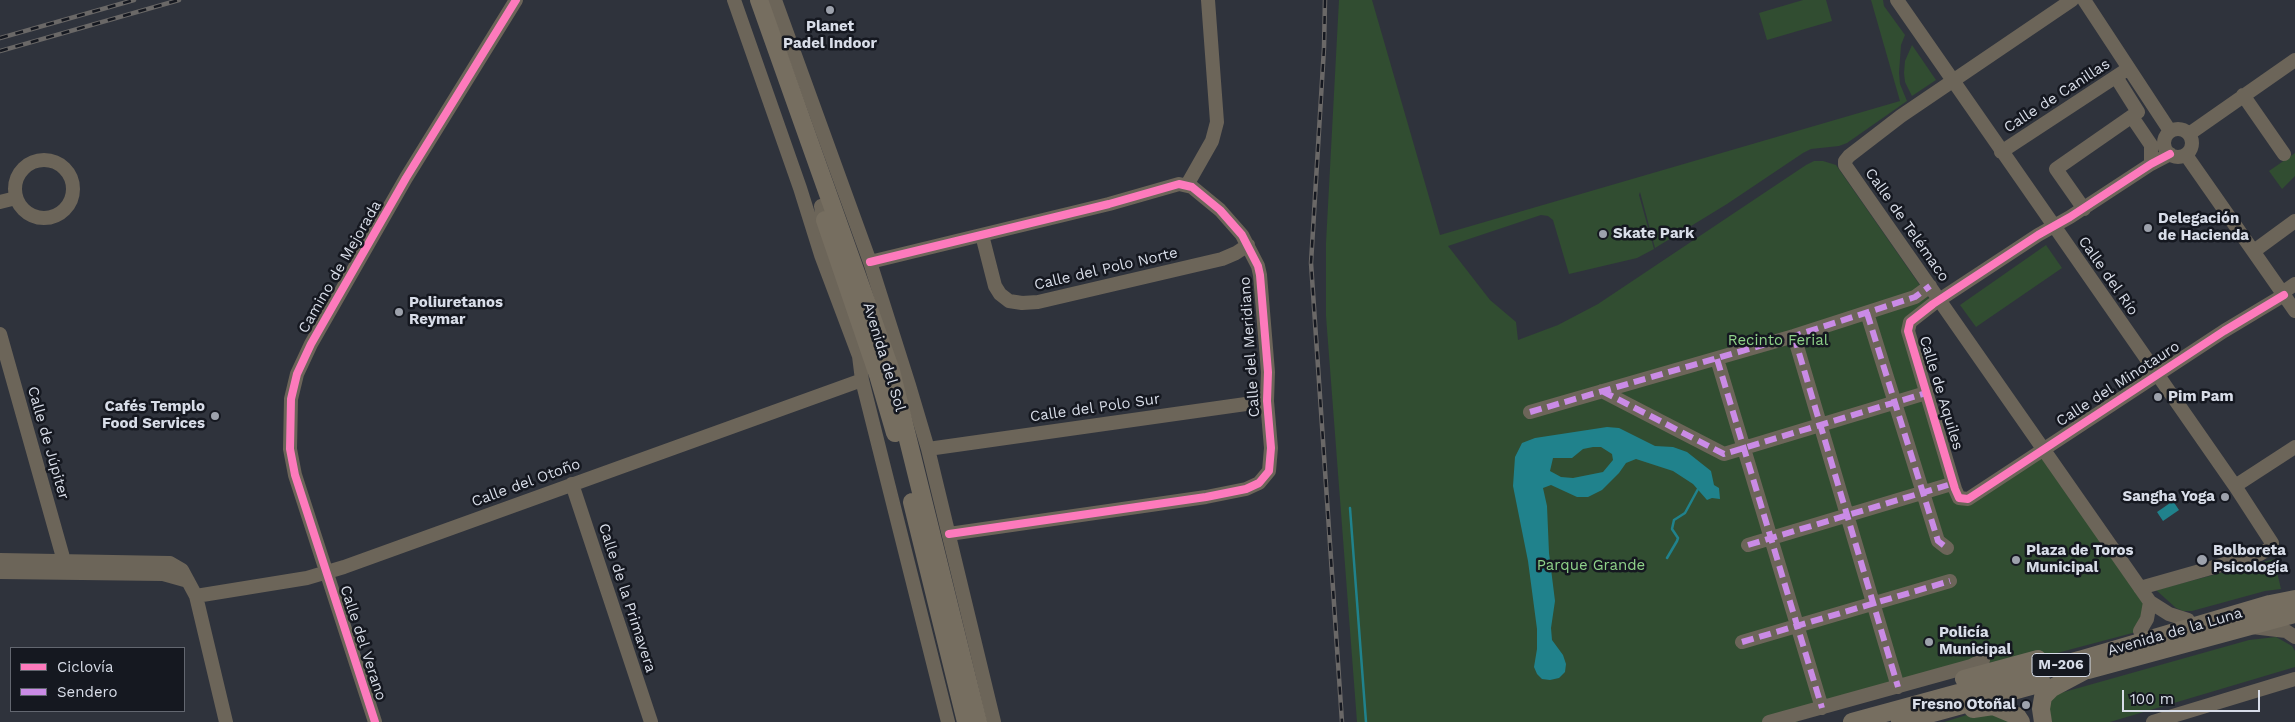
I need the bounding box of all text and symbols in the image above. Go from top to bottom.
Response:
marker: Planet Padel Indoor [824,4,836,16]
place label: Planet Padel Indoor [783,18,877,53]
street label: Calle de Canillas [2001,55,2113,137]
street label: Calle de Telémaco [1861,165,1953,285]
street label: Camino de Mejorada [295,197,385,337]
place label: Delegación de Hacienda [2158,210,2249,245]
marker: Delegación de Hacienda [2142,222,2154,234]
place label: Skate Park [1613,225,1694,243]
marker: Skate Park [1597,228,1609,240]
street label: Calle del Río [2074,233,2142,319]
street label: Calle del Polo Norte [1032,244,1180,294]
street label: Calle del Meridiano [1236,276,1264,418]
place label: Poliuretanos Reymar [409,294,503,329]
street label: Avenida del Sol [859,300,909,414]
marker: Poliuretanos Reymar [393,306,405,318]
park label: Recinto Ferial [1728,332,1828,350]
street label: Calle de Aquiles [1915,334,1967,452]
street label: Calle del Minotauro [2053,337,2183,431]
street label: Calle de Júpiter [23,384,73,502]
place label: Pim Pam [2168,388,2234,406]
street label: Calle del Polo Sur [1029,390,1161,426]
marker: Pim Pam [2152,391,2164,403]
place label: Cafés Templo Food Services [102,398,205,433]
marker: Cafés Templo Food Services [209,410,221,422]
street label: Calle del Otoño [469,455,583,511]
place label: Sangha Yoga [2123,488,2215,506]
marker: Sangha Yoga [2219,491,2231,503]
street label: Calle de la Primavera [594,521,660,675]
place label: Plaza de Toros Municipal [2026,542,2134,577]
place label: Bolboreta Psicología [2213,542,2288,577]
marker: Bolboreta Psicología [2195,553,2209,567]
marker: Plaza de Toros Municipal [2010,554,2022,566]
park label: Parque Grande [1537,557,1645,575]
street label: Calle del Verano [336,583,390,703]
street label: Avenida de la Luna [2106,604,2244,660]
place label: Policía Municipal [1939,624,2011,659]
marker: Policía Municipal [1923,636,1935,648]
legend [10,647,185,712]
road number: M-206 [2032,654,2090,676]
text: Ciclovía [57,658,114,676]
scale bar [2125,680,2262,712]
text: Sendero [57,683,118,701]
text: 100 m [2130,690,2174,708]
place label: Fresno Otoñal [1912,696,2016,714]
marker: Fresno Otoñal [2020,699,2032,711]

